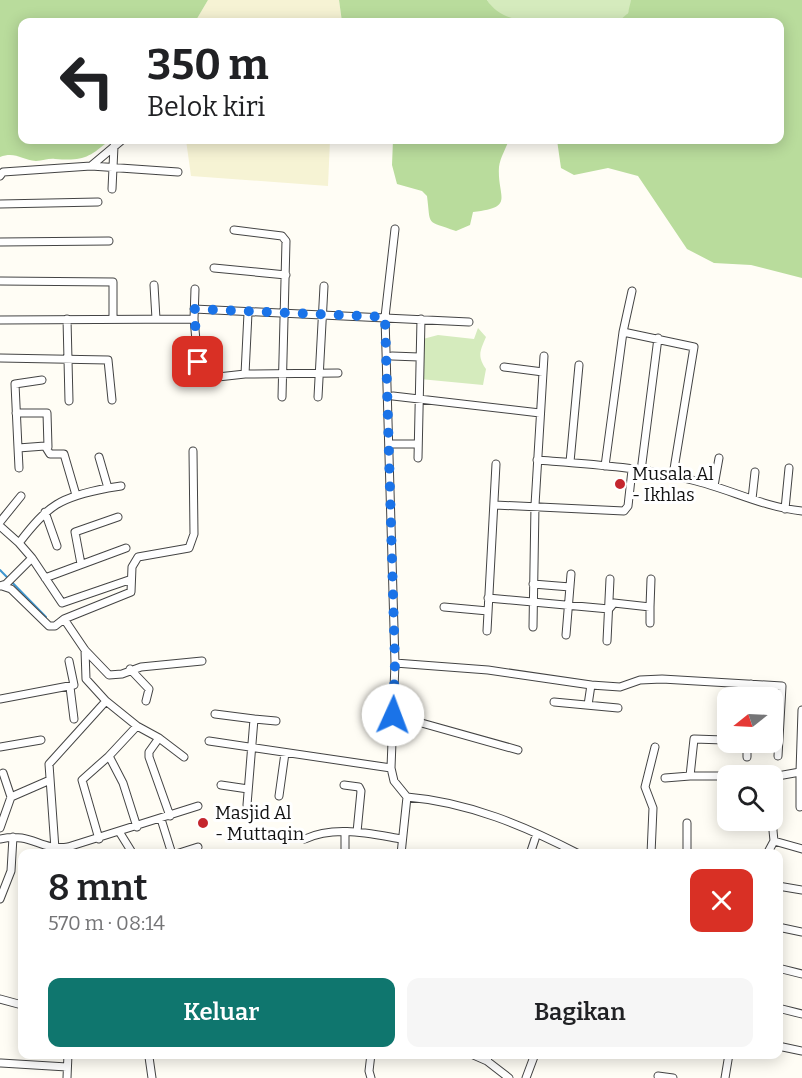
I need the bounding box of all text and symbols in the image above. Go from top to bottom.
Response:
text: 350 m [147,40,268,90]
icon: left [48,42,126,120]
text: Belok kiri [147,91,265,123]
pin [172,336,223,387]
icon: arrive [181,345,214,378]
place label: Musala Al - Ikhlas [632,463,714,506]
marker: Musala Al - Ikhlas [613,477,627,491]
position arrow [361,683,425,747]
north arrow [717,687,783,753]
map controls [717,687,783,831]
button: search [717,765,783,831]
place label: Masjid Al - Muttaqin [215,802,305,845]
marker: Masjid Al - Muttaqin [196,816,210,830]
text: 8 mnt [48,866,148,910]
button: close [690,869,753,932]
text: 570 m · 08:14 [48,911,165,935]
button: Keluar [48,978,395,1047]
button: Bagikan [407,978,753,1047]

